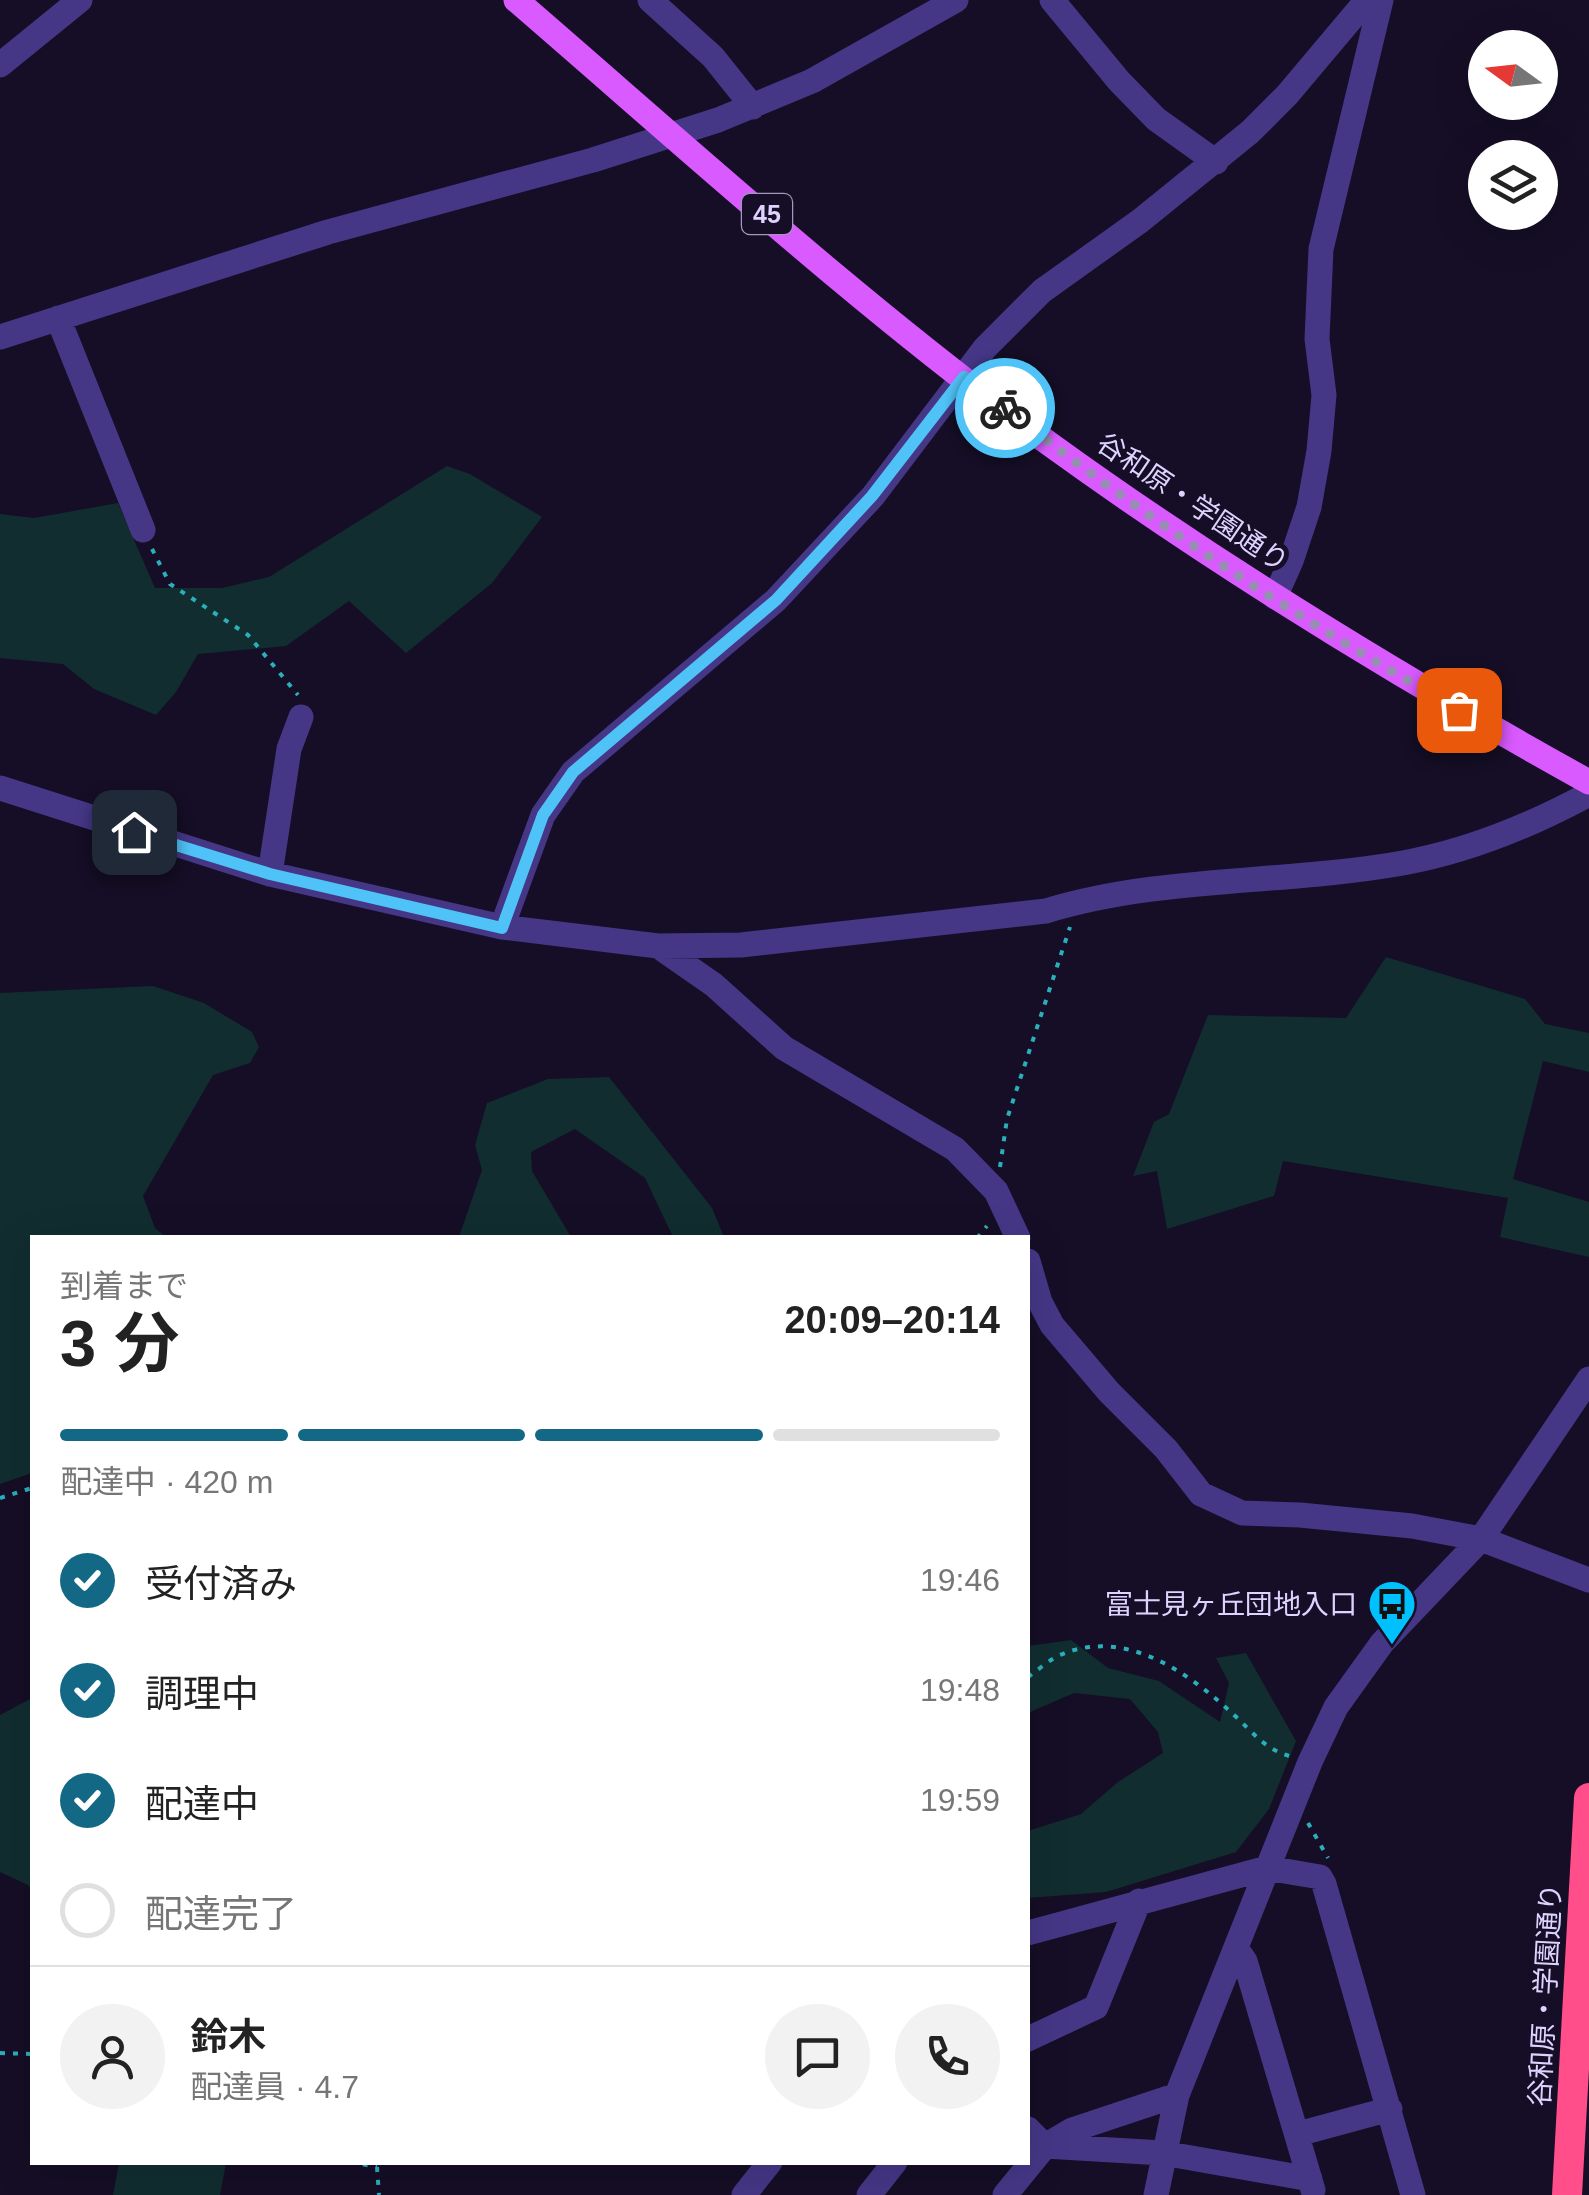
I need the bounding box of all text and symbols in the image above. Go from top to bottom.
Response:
north arrow [1468,30,1558,120]
map controls [1468,30,1558,230]
button: layers [1468,140,1558,230]
road number: 45 [742,194,792,234]
courier [955,358,1055,458]
icon: bike [978,381,1033,436]
street label: 谷和原・学園通り [1091,427,1294,578]
pin [1417,668,1502,753]
icon: bag [1432,683,1487,738]
pin [92,790,177,875]
icon: home [107,805,162,860]
text: 到着まで [60,1268,188,1304]
text: 20:09–20:14 [784,1299,1000,1341]
text: 3 分 [60,1307,179,1380]
text: 配達中 · 420 m [60,1464,273,1500]
icon: check [60,1553,115,1608]
text: 19:46 [920,1562,1000,1598]
text: 受付済み [145,1563,297,1605]
bus stop icon: 富士見ヶ丘団地入口 [1366,1578,1418,1646]
place label: 富士見ヶ丘団地入口 [1105,1589,1357,1620]
icon: check [60,1663,115,1718]
text: 19:48 [920,1672,1000,1708]
text: 調理中 [145,1673,259,1715]
icon: check [60,1773,115,1828]
text: 19:59 [920,1782,1000,1818]
text: 配達中 [145,1783,259,1825]
street label: 谷和原・学園通り [1524,1882,1567,2108]
text: 配達完了 [145,1893,297,1935]
button: person [60,2004,165,2109]
button: chat [765,2004,870,2109]
button: phone [895,2004,1000,2109]
text: 鈴木 [190,2016,266,2058]
text: 配達員 · 4.7 [190,2069,359,2105]

